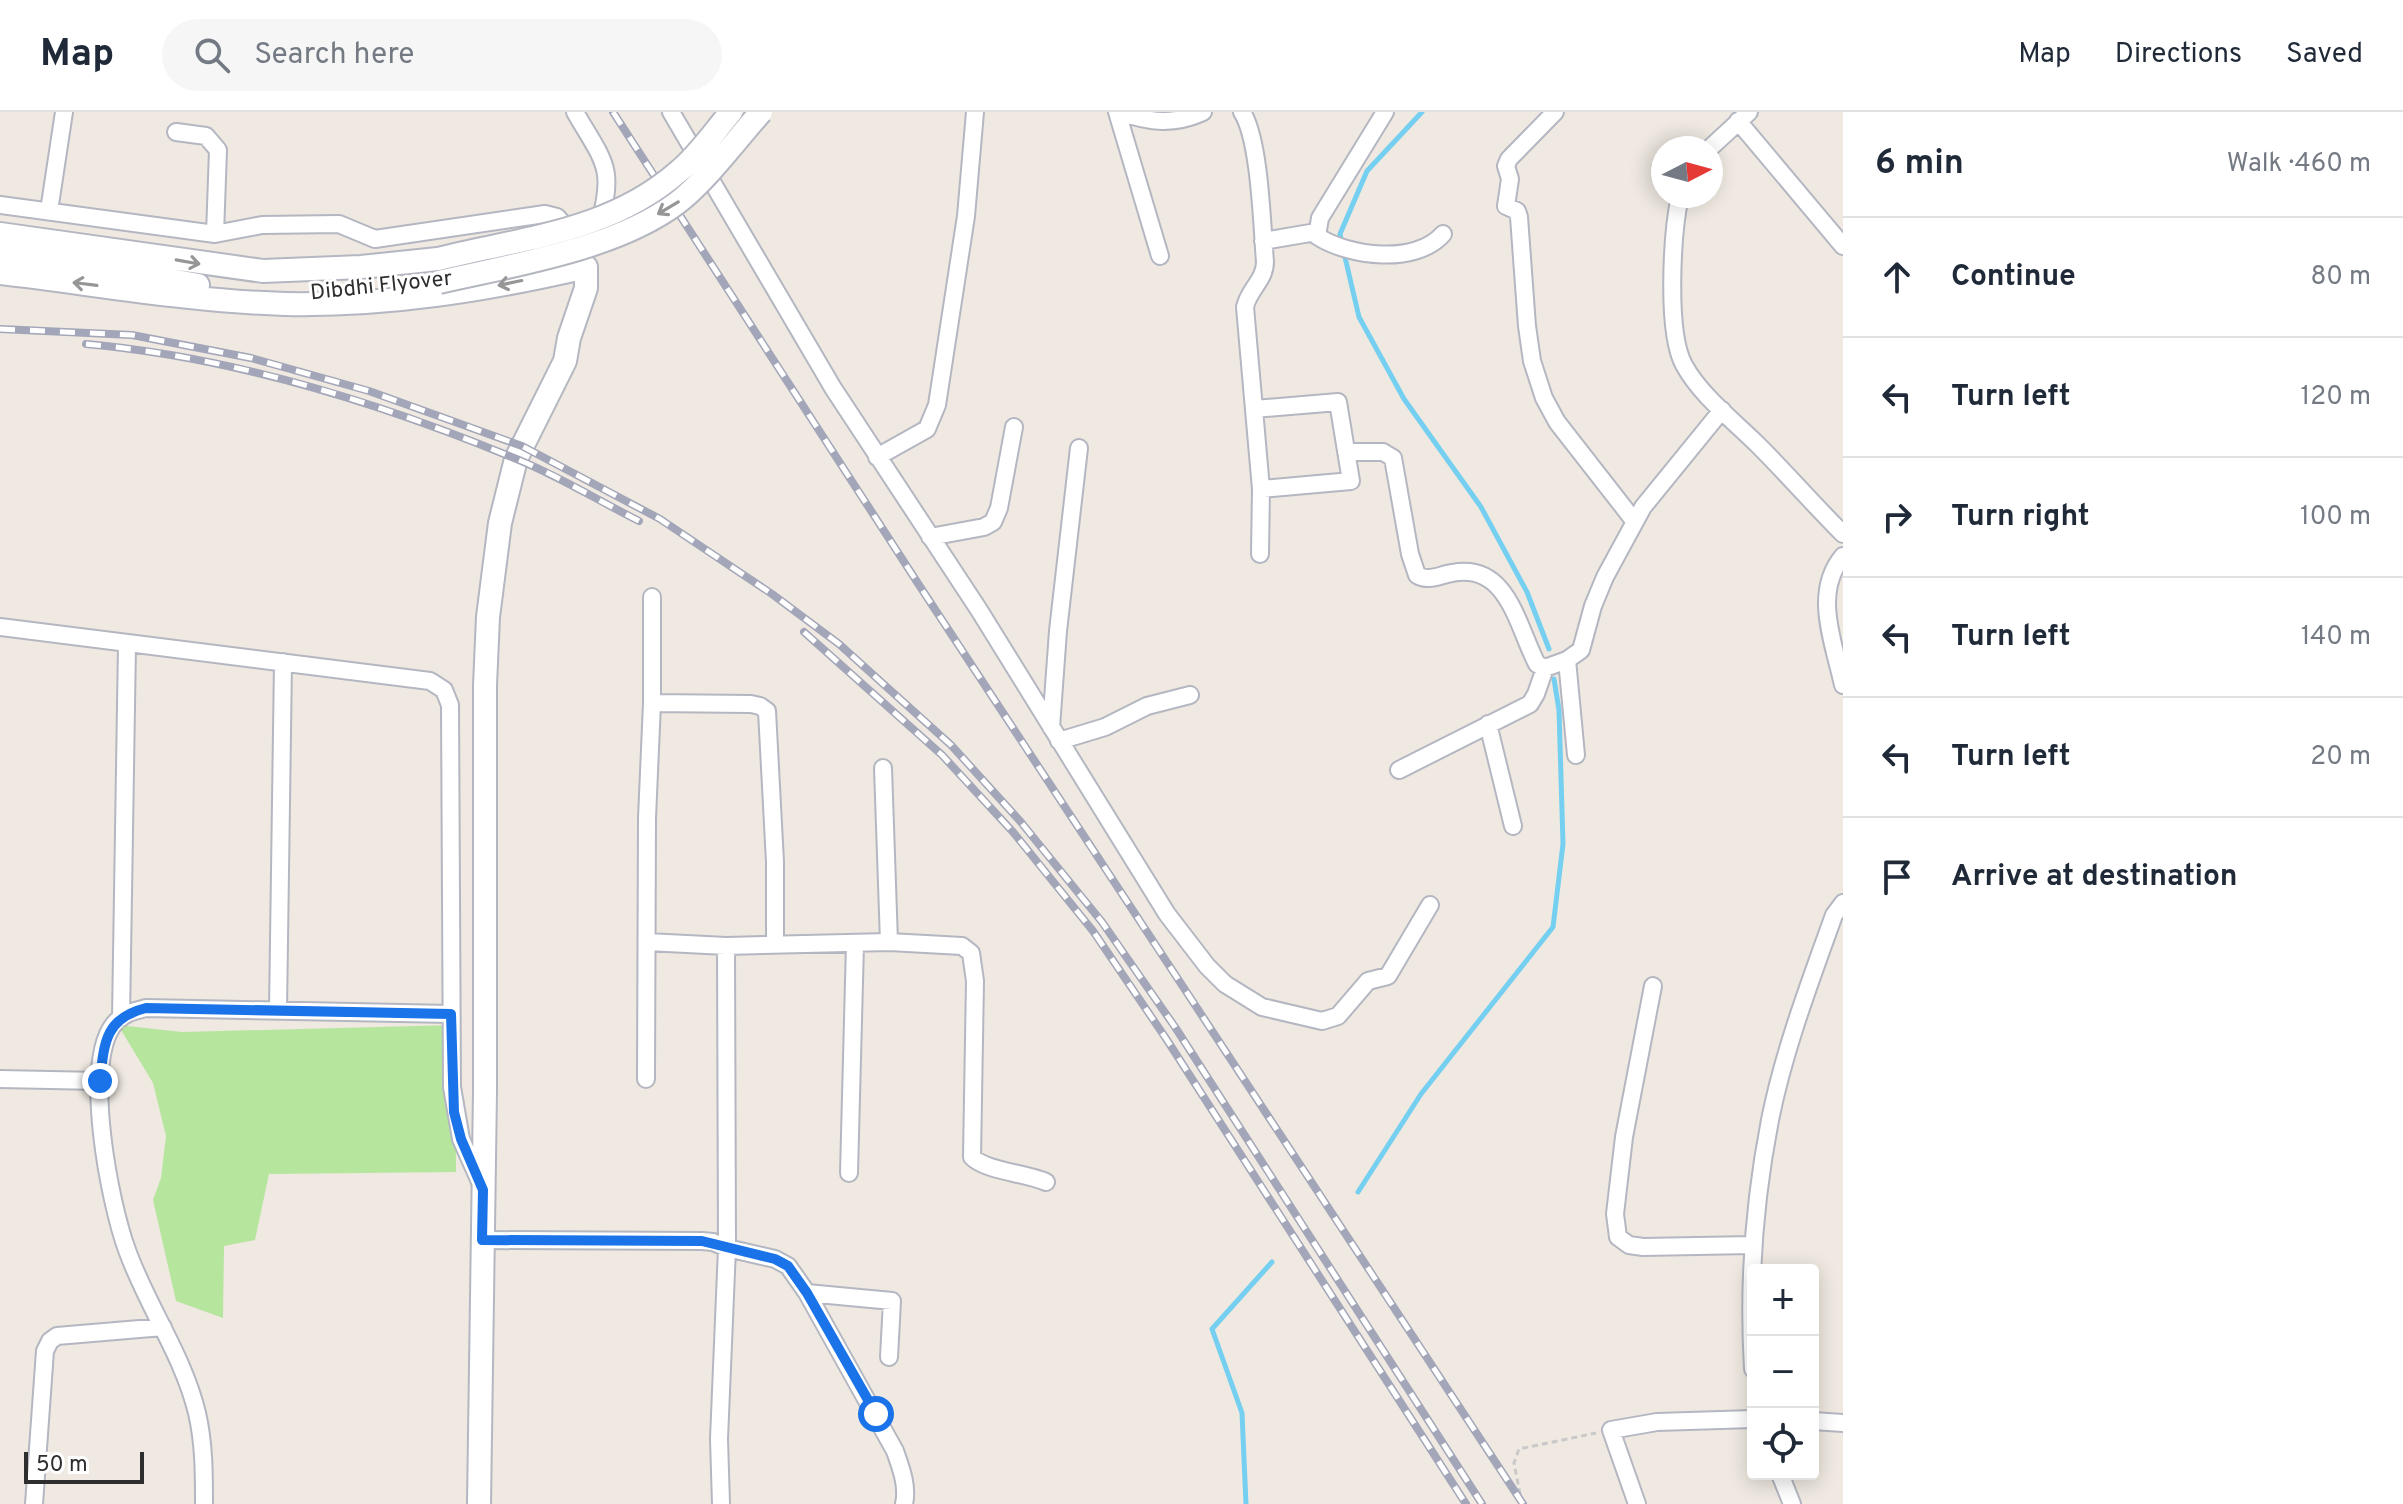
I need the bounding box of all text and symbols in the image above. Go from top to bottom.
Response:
search box [162,19,722,91]
text: Map [40,31,114,80]
icon: search [190,33,234,77]
text: Search here [254,37,414,74]
text: Map [2018,37,2071,73]
text: Directions [2115,37,2242,73]
text: Saved [2286,37,2363,73]
north arrow [1651,136,1723,208]
text: 6 min [1875,143,1964,186]
text: Walk · 460 m [2227,148,2371,181]
one-way arrow [657,200,680,216]
one-way arrow [175,255,200,270]
icon: ahead [1875,255,1919,299]
text: Continue [1951,259,2076,296]
text: 80 m [2311,261,2371,294]
street label: Dibdhi Flyover [309,266,454,307]
one-way arrow [73,276,98,291]
one-way arrow [498,276,523,291]
icon: left [1875,375,1919,419]
text: Turn left [1951,379,2071,416]
text: 120 m [2301,381,2371,414]
icon: right [1875,495,1919,539]
text: Turn right [1951,499,2089,536]
text: 100 m [2300,501,2371,534]
icon: left [1875,615,1919,659]
text: Turn left [1951,619,2071,656]
text: 140 m [2301,621,2371,654]
icon: left [1875,735,1919,779]
text: Turn left [1951,739,2071,776]
text: 20 m [2310,741,2371,774]
icon: arrive [1875,855,1919,899]
text: Arrive at destination [1951,859,2237,896]
route end [82,1063,118,1099]
map controls [1747,1264,1819,1480]
button: + [1747,1264,1819,1336]
button: − [1747,1336,1819,1408]
route start [858,1396,894,1432]
button: locate [1747,1408,1819,1480]
scale bar [24,1448,144,1484]
text: 50 m [36,1452,88,1479]

